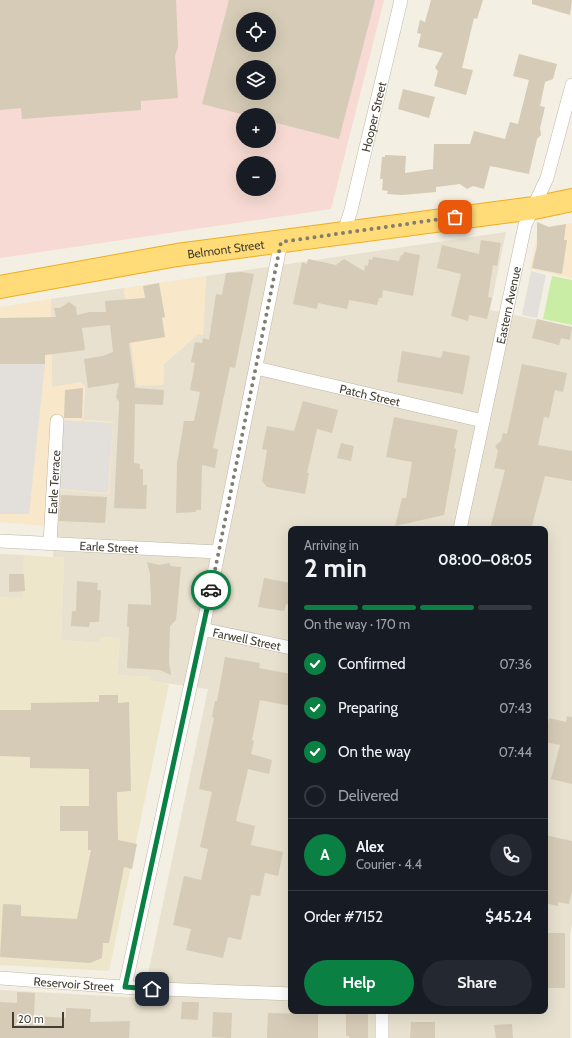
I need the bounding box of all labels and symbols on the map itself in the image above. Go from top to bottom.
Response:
street label: Hooper Street [358,80,389,153]
pin [438,200,472,234]
street label: Belmont Street [186,236,265,261]
street label: Eastern Avenue [492,265,523,345]
street label: Patch Street [338,380,402,409]
street label: Earle Terrace [44,450,63,515]
street label: Earle Street [79,538,139,555]
courier [191,570,231,610]
street label: Farwell Street [212,624,282,653]
pin [135,972,169,1006]
street label: Reservoir Street [33,973,114,994]
scale bar [12,1010,64,1029]

